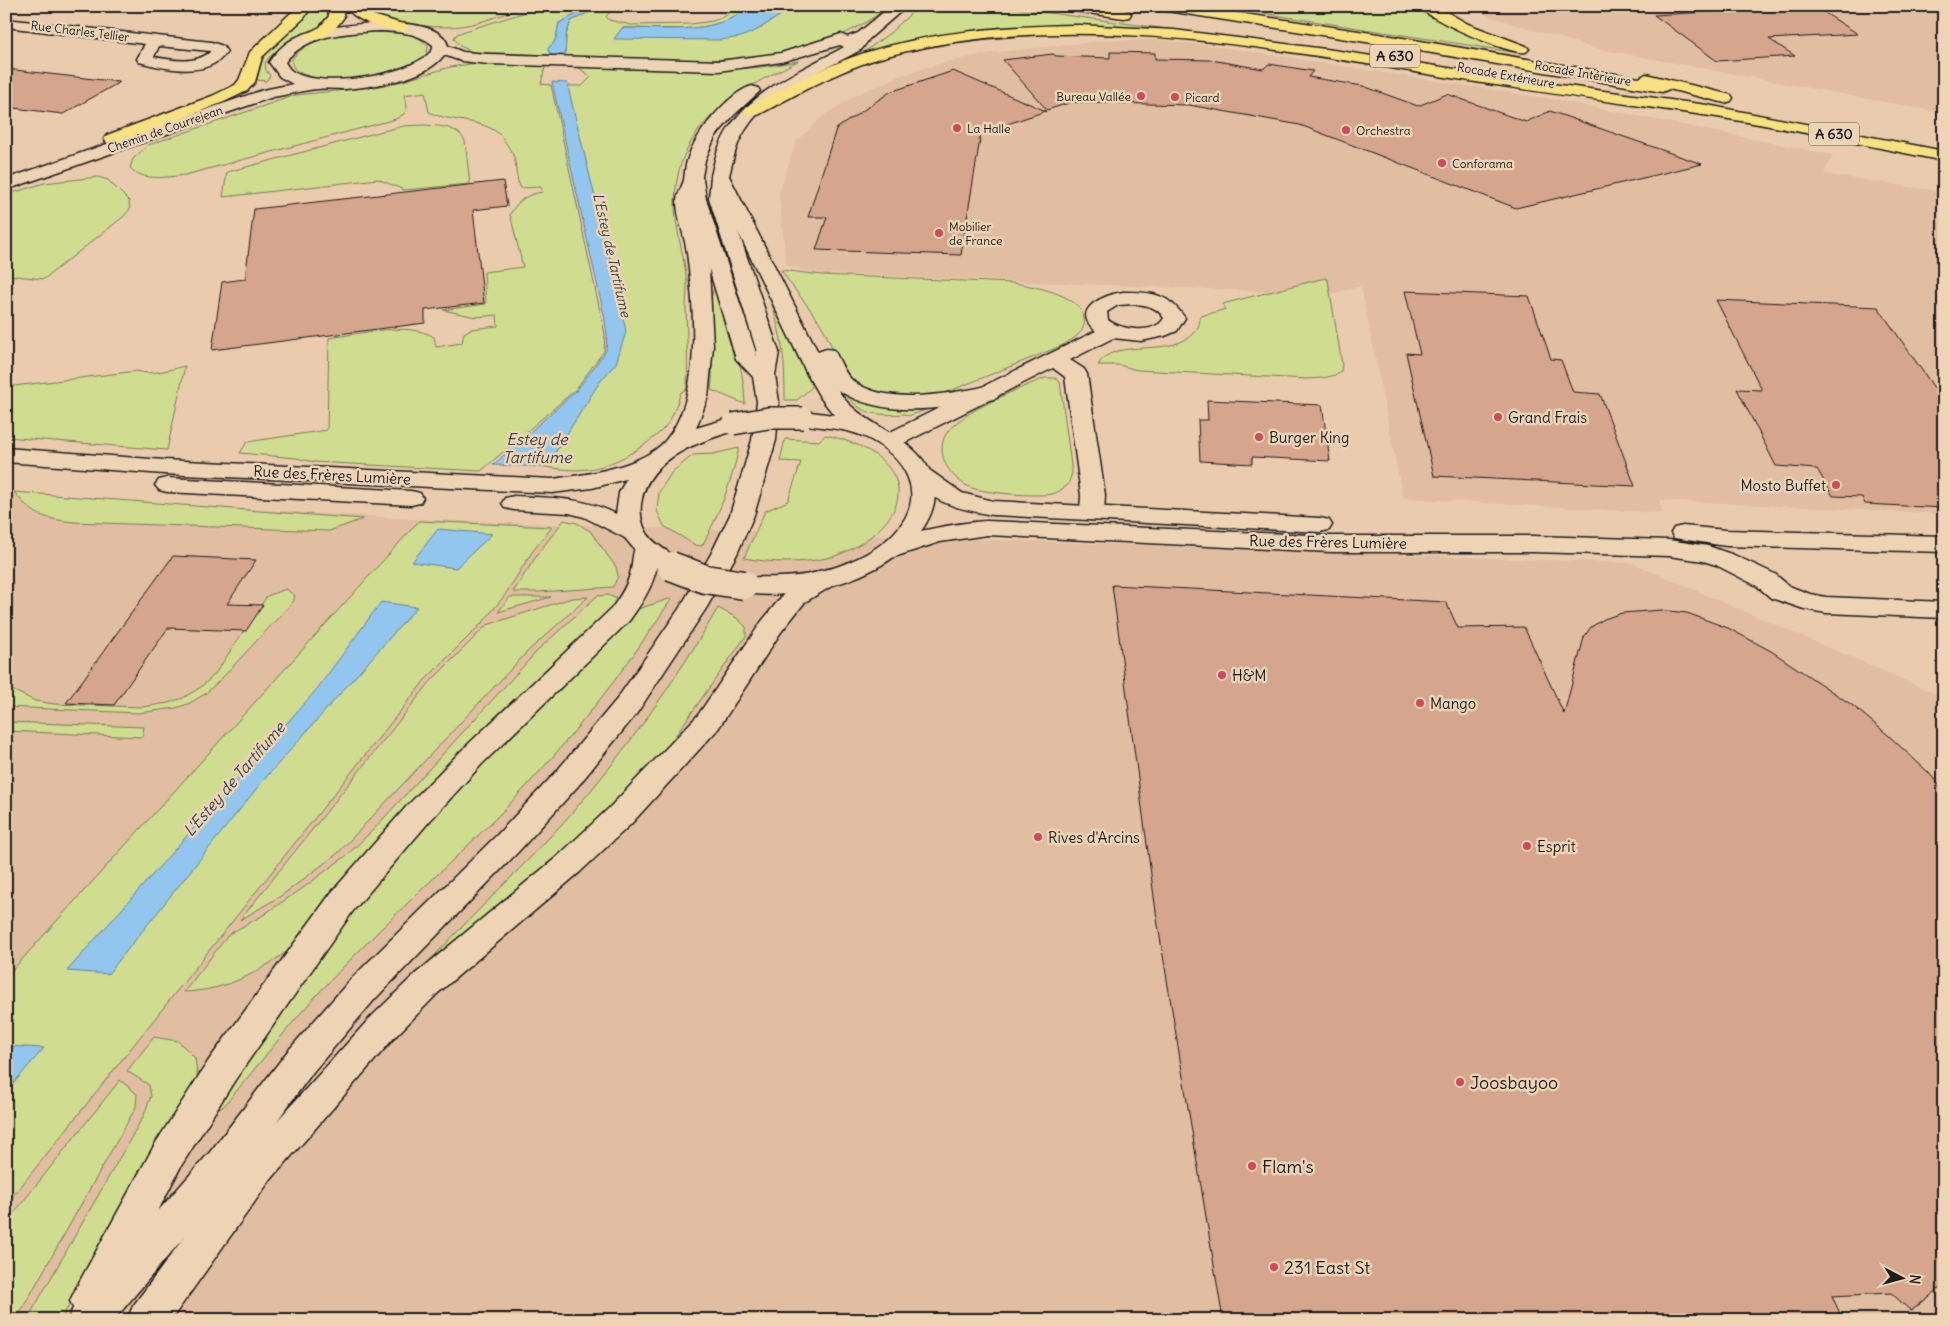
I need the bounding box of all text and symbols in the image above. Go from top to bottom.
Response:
street label: Rue Charles Tellier [30,18,130,45]
road number: A 630 [1370,44,1420,68]
street label: Rocade Intérieure [1534,57,1632,89]
street label: Rocade Extérieure [1456,59,1556,91]
place label: Bureau Vallée [1056,89,1131,104]
marker: Bureau Vallée [1135,90,1147,102]
place label: Picard [1185,90,1220,105]
marker: Picard [1169,91,1181,103]
street label: Chemin de Courrejean [105,102,225,156]
place label: La Halle [967,121,1010,136]
marker: La Halle [951,122,963,134]
road number: A 630 [1809,122,1859,146]
place label: Orchestra [1356,123,1411,138]
marker: Orchestra [1340,124,1352,136]
place label: Conforama [1452,156,1513,171]
marker: Conforama [1436,157,1448,169]
water label: L'Estey de Tartifume [589,191,635,320]
place label: Mobilier de France [949,219,1003,248]
marker: Mobilier de France [933,227,945,239]
place label: Grand Frais [1508,408,1587,427]
marker: Grand Frais [1492,411,1504,423]
place label: Burger King [1269,428,1349,447]
water label: Estey de Tartifume [502,429,573,467]
marker: Burger King [1253,431,1265,443]
street label: Rue des Frères Lumière [253,461,411,489]
place label: Mosto Buffet [1740,476,1826,495]
marker: Mosto Buffet [1830,479,1842,491]
street label: Rue des Frères Lumière [1249,531,1407,553]
place label: H&M [1232,666,1266,685]
marker: H&M [1216,669,1228,681]
place label: Mango [1430,694,1476,713]
marker: Mango [1414,697,1426,709]
water label: L'Estey de Tartifume [179,717,290,840]
place label: Rives d'Arcins [1048,828,1140,847]
marker: Rives d'Arcins [1032,831,1044,843]
place label: Esprit [1537,837,1576,856]
marker: Esprit [1521,840,1533,852]
place label: Joosbayoo [1470,1071,1558,1094]
marker: Joosbayoo [1454,1076,1466,1088]
place label: Flam's [1262,1155,1314,1178]
marker: Flam's [1246,1160,1258,1172]
north arrow [1878,1254,1928,1304]
place label: 231 East St [1284,1256,1370,1279]
marker: 231 East St [1268,1261,1280,1273]
text: N [1905,1274,1924,1285]

